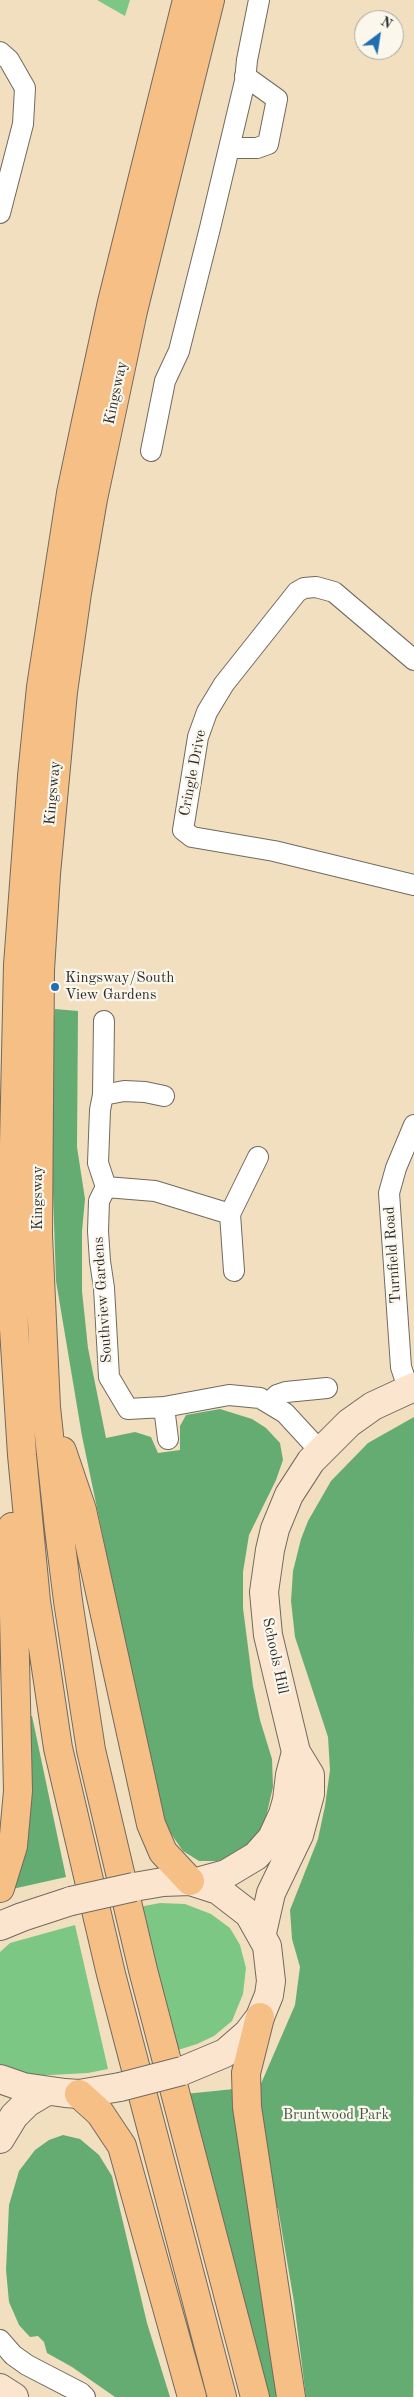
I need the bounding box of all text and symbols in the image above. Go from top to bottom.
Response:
north arrow [354,10,404,60]
text: N [378,14,394,32]
street label: Kingsway [101,360,131,426]
street label: Cringle Drive [176,728,210,818]
street label: Kingsway [41,760,65,826]
place label: Kingsway/South View Gardens [65,969,174,1004]
marker: Kingsway/South View Gardens [49,981,61,993]
street label: Kingsway [29,1166,47,1230]
street label: Turnfield Road [381,1206,405,1304]
street label: Southview Gardens [90,1236,116,1364]
street label: Schools Hill [258,1616,292,1696]
park label: Bruntwood Park [283,2106,389,2124]

